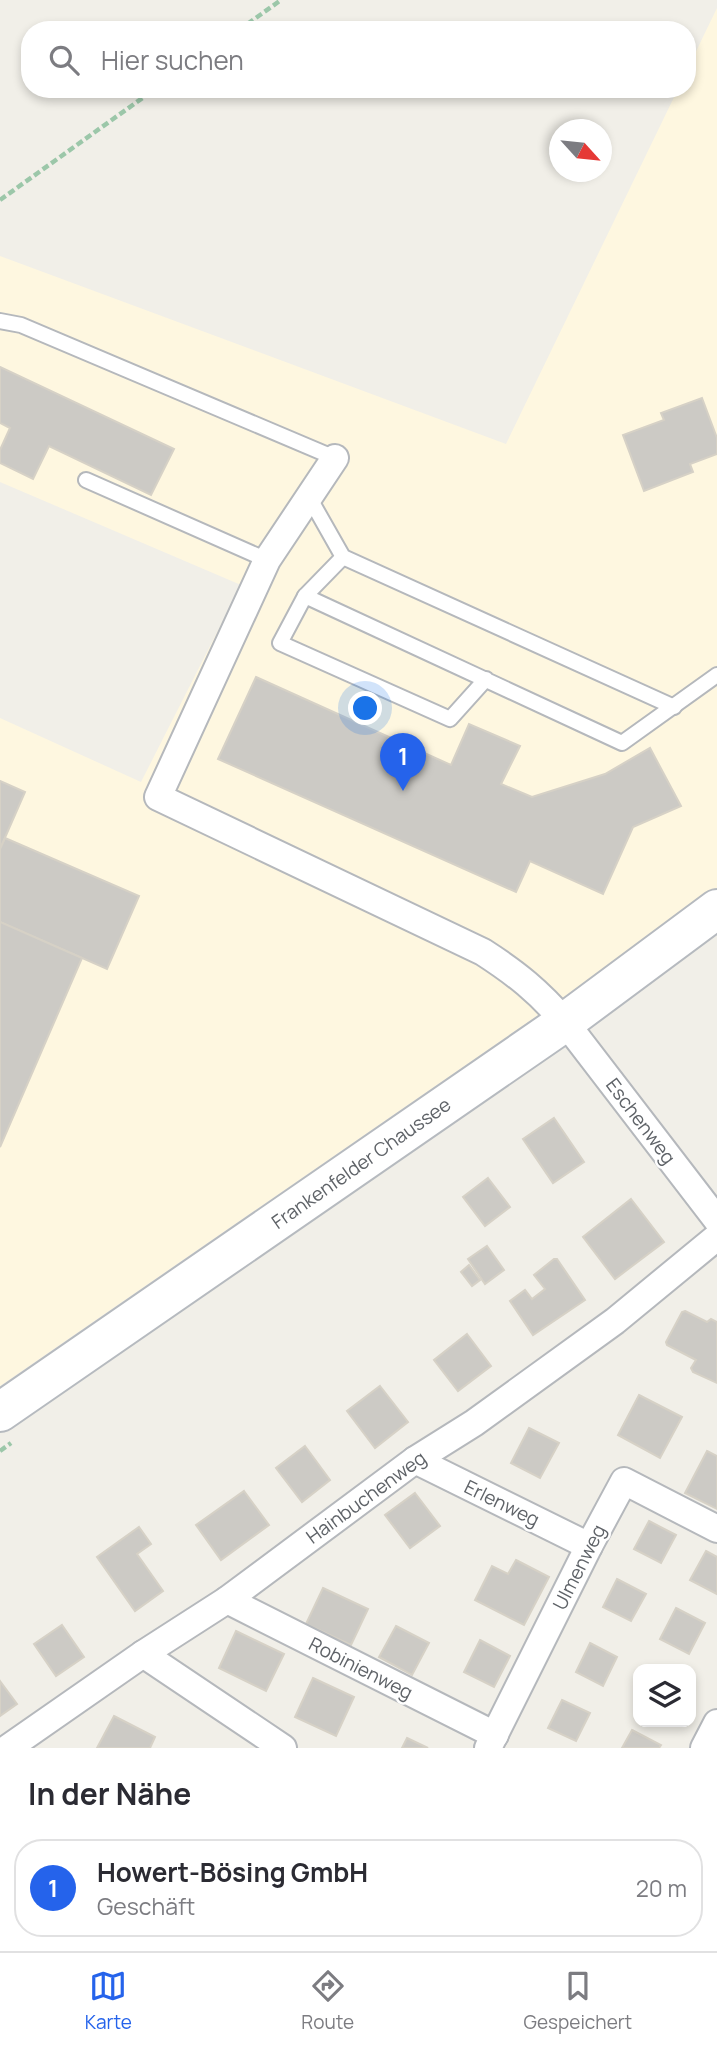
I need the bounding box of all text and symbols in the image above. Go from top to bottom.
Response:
search box [21,21,696,98]
icon: search [45,41,83,79]
text: Hier suchen [101,42,244,78]
north arrow [549,119,612,182]
your location [348,691,382,725]
pin: 1 [380,733,426,791]
street label: Eschenweg [600,1073,682,1169]
street label: Frankenfelder Chaussee [266,1091,456,1235]
street label: Hainbuchenweg [301,1445,431,1549]
street label: Erlenweg [460,1474,544,1532]
street label: Ulmenweg [546,1520,612,1614]
street label: Robinienweg [305,1631,417,1705]
map controls [633,1664,696,1727]
button: layers [633,1664,696,1727]
text: In der Nähe [28,1773,191,1814]
text: Howert-Bösing GmbH [97,1854,368,1890]
text: 1 [48,1872,58,1904]
text: 20 m [636,1872,687,1904]
text: Geschäft [97,1890,195,1922]
tab: Karte [85,1967,132,2035]
tab: Route [301,1967,354,2035]
tab: Gespeichert [524,1967,632,2035]

